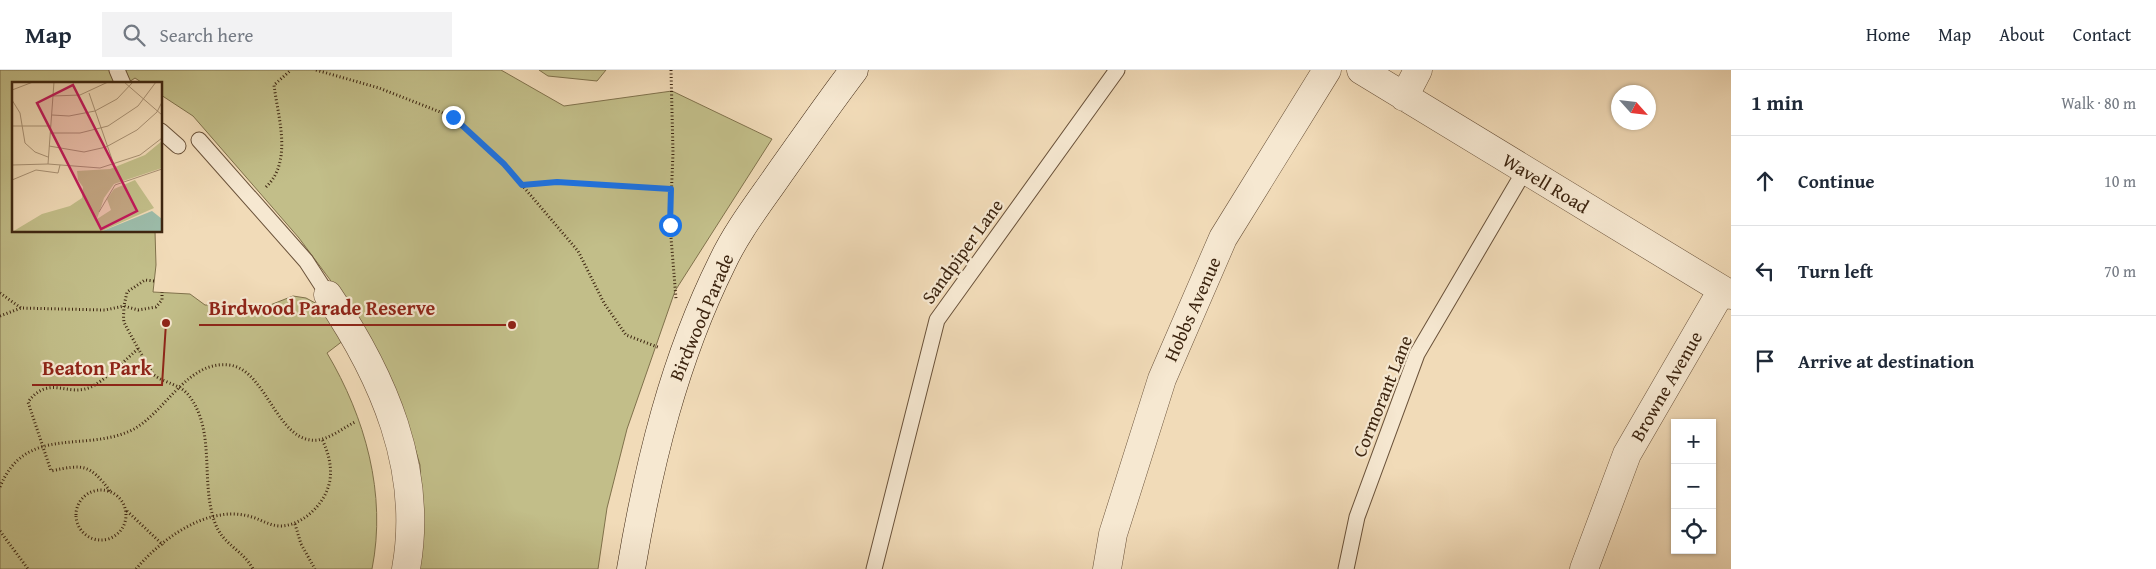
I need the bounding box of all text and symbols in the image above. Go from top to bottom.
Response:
search box [102,12,452,57]
text: Map [25,17,72,52]
icon: search [120,21,148,49]
text: Search here [160,21,253,49]
text: Home [1866,21,1910,48]
text: Map [1938,21,1971,48]
text: About [1999,21,2045,48]
text: Contact [2073,21,2131,48]
inset map [12,82,162,232]
north arrow [1611,85,1656,130]
text: 1 min [1751,87,1803,118]
text: Walk · 80 m [2061,91,2136,115]
route end [442,106,465,129]
street label: Wavell Road [1497,146,1595,220]
icon: ahead [1751,167,1779,195]
text: Continue [1798,167,1875,195]
text: 10 m [2104,169,2136,193]
street label: Sandpiper Lane [914,193,1010,309]
route start [659,214,682,237]
street label: Birdwood Parade [662,249,740,385]
street label: Hobbs Avenue [1156,252,1228,366]
icon: left [1751,257,1779,285]
text: Turn left [1798,257,1873,285]
text: 70 m [2104,259,2136,283]
callout: Birdwood Parade Reserve [199,290,446,325]
text: Birdwood Parade Reserve [209,293,435,322]
street label: Browne Avenue [1623,326,1709,446]
street label: Cormorant Lane [1345,331,1419,461]
icon: arrive [1751,347,1779,375]
text: Arrive at destination [1798,347,1974,375]
callout: Beaton Park [32,350,162,385]
text: Beaton Park [42,353,152,382]
map controls [1671,419,1716,554]
button: + [1671,419,1716,464]
button: − [1671,464,1716,509]
button: locate [1671,509,1716,554]

